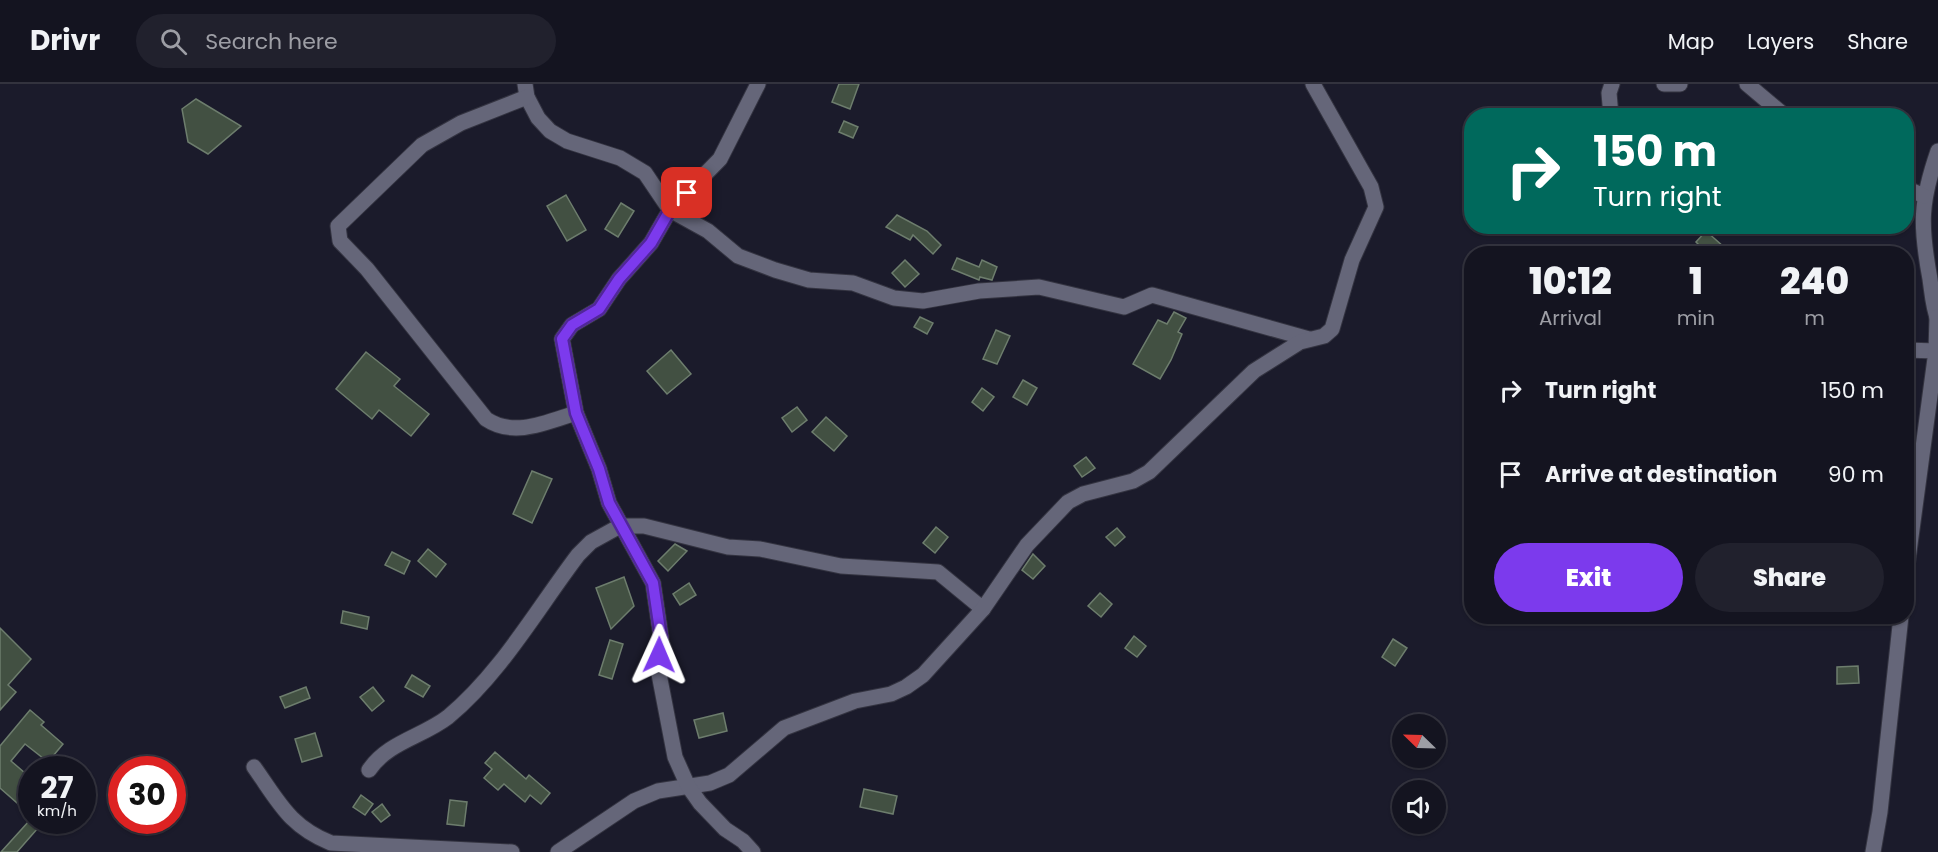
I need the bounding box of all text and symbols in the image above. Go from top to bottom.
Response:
search box [136,14,556,68]
text: Drivr [30,21,100,60]
icon: search [157,25,190,58]
text: Search here [205,26,338,57]
text: Map [1668,27,1714,56]
text: Layers [1747,27,1814,56]
text: Share [1847,27,1908,56]
text: 150 m [1593,122,1717,181]
icon: right [1494,132,1572,210]
pin [661,167,712,218]
icon: arrive [670,176,703,209]
text: Turn right [1593,178,1722,215]
text: 10:12 [1529,256,1612,307]
text: 1 [1689,256,1703,307]
text: 240 [1780,256,1849,307]
text: Arrival [1539,304,1602,332]
text: min [1677,304,1715,332]
text: m [1804,304,1825,332]
icon: right [1494,374,1527,407]
text: Turn right [1545,375,1656,406]
text: 150 m [1821,375,1884,406]
icon: arrive [1494,458,1527,491]
text: Arrive at destination [1545,459,1777,490]
text: 90 m [1828,459,1884,490]
button: Exit [1494,543,1683,612]
button: Share [1695,543,1884,612]
position arrow [627,623,691,687]
north arrow [1392,714,1446,768]
map controls [1392,714,1446,834]
speed limit sign: 30 [108,756,186,834]
text: 27 [40,766,74,809]
button: sound [1392,780,1446,834]
text: km/h [37,800,77,821]

